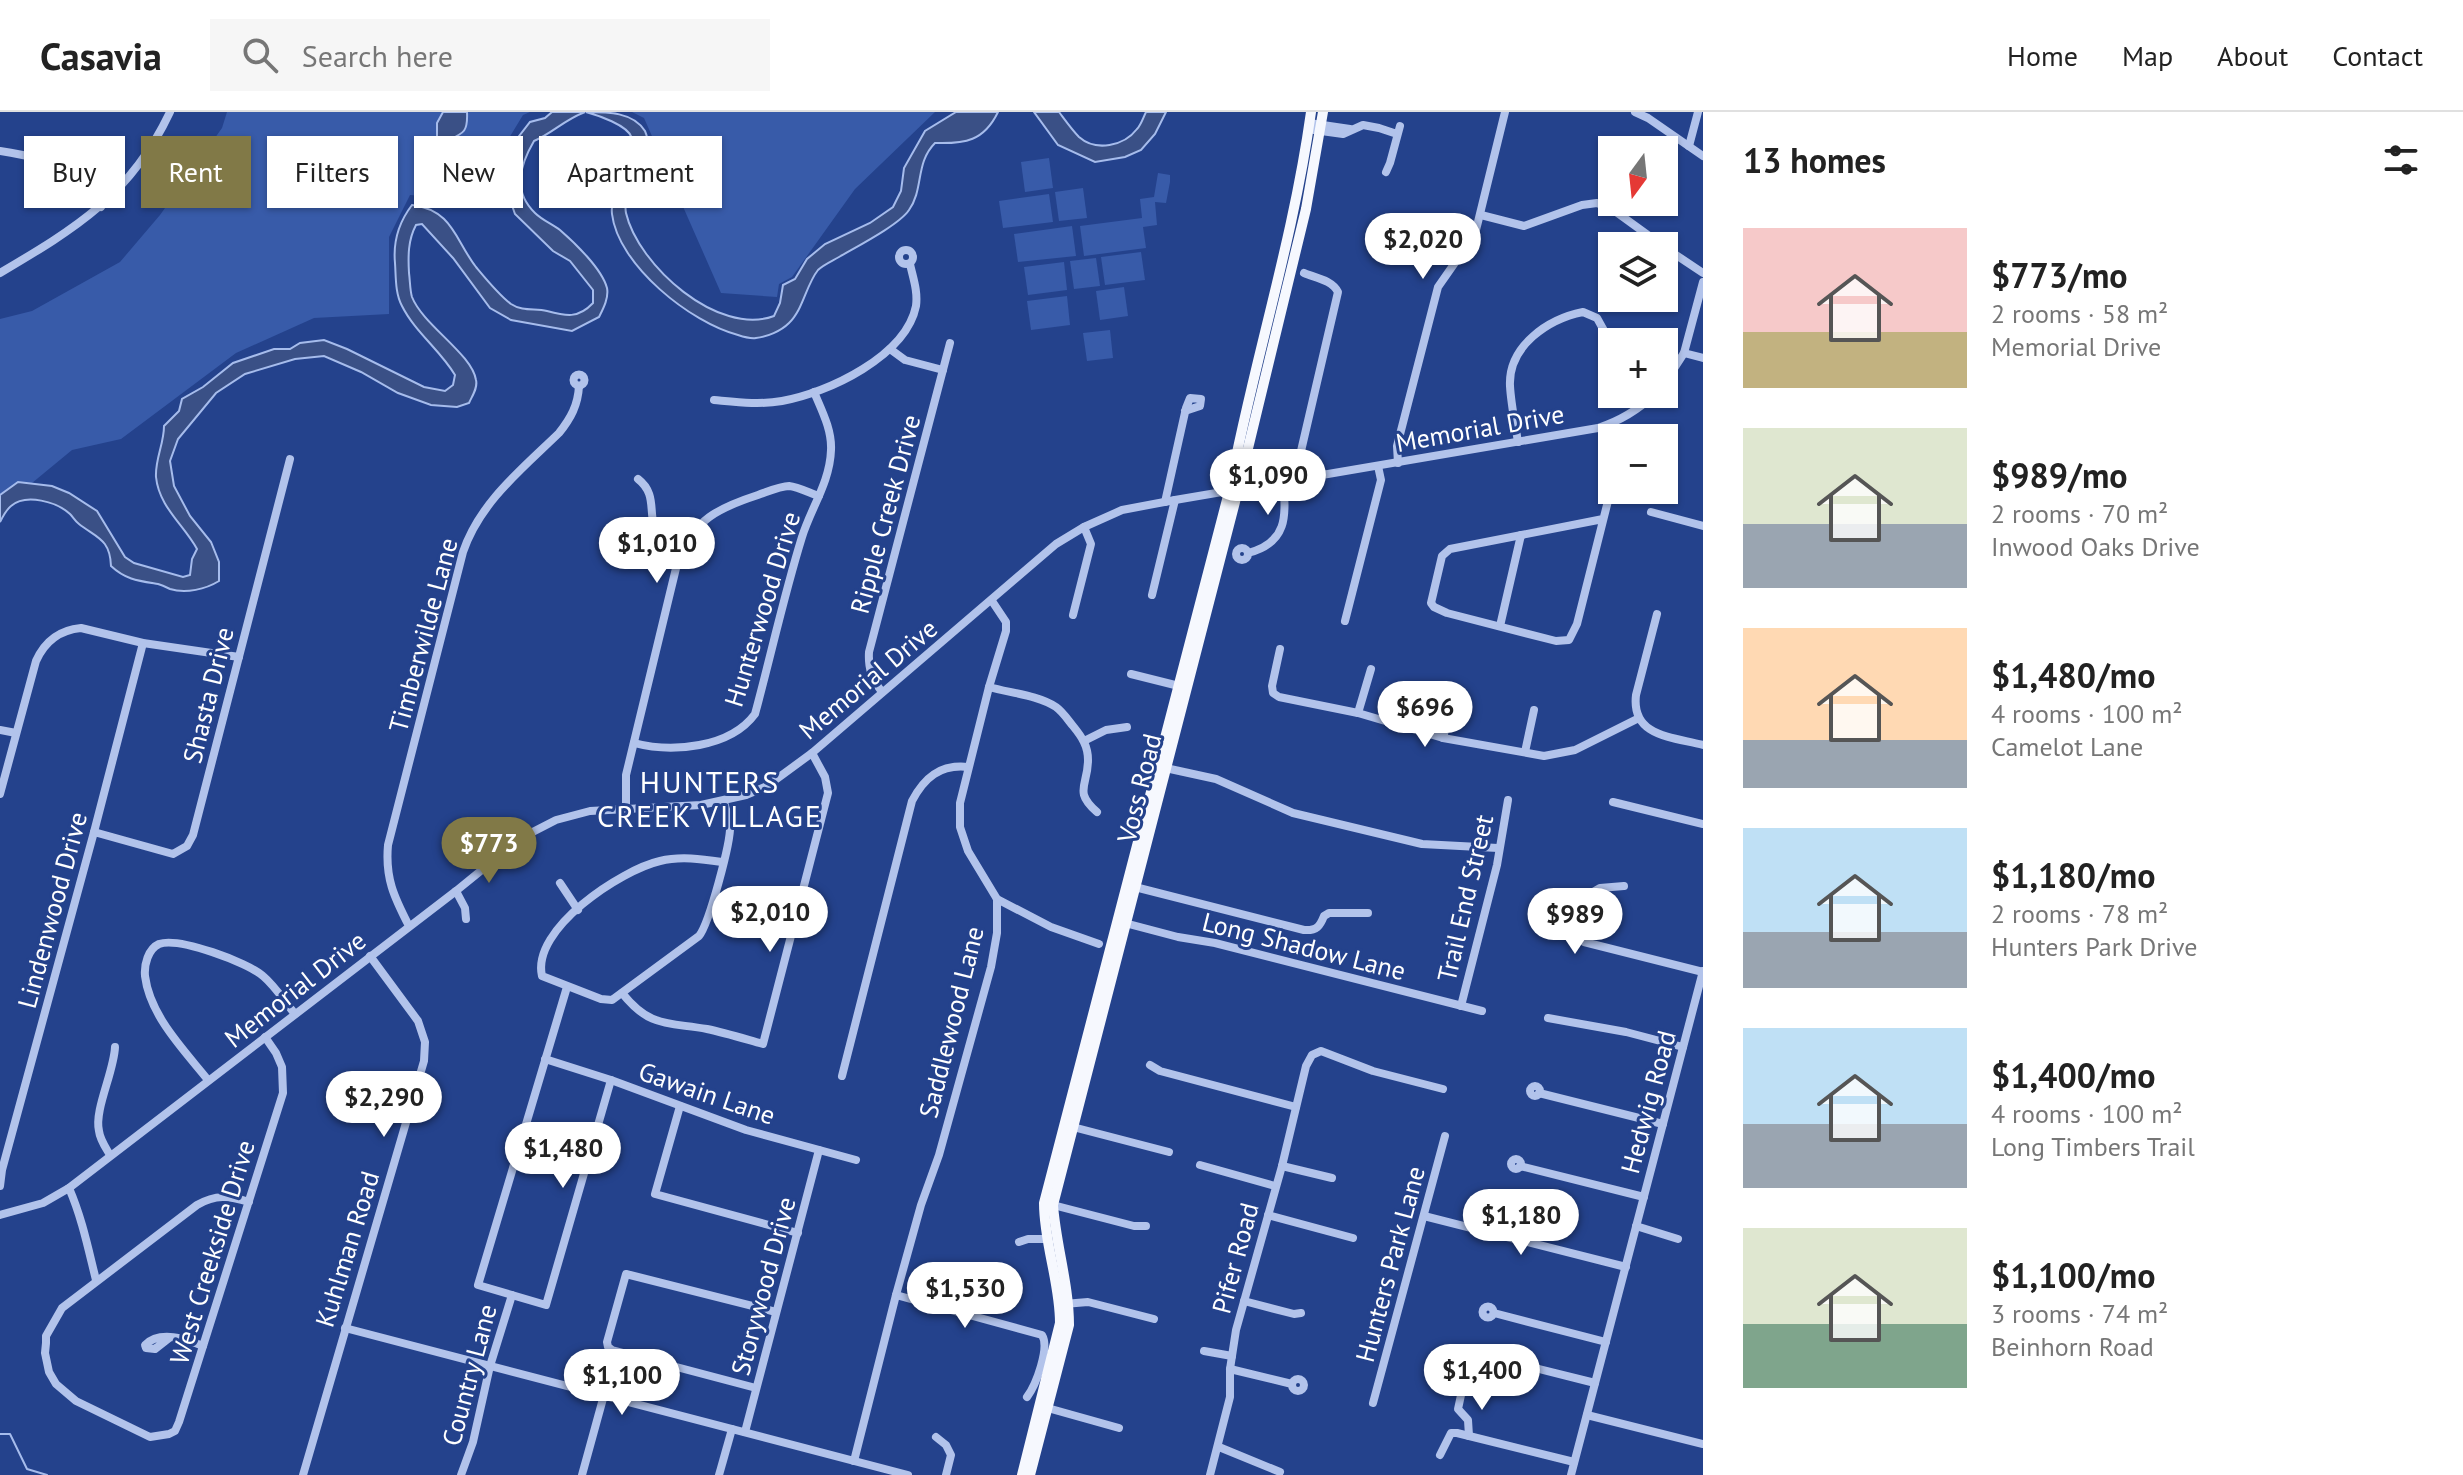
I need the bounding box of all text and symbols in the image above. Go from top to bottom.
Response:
search box [210,19,770,91]
text: Casavia [40,31,162,80]
icon: search [238,33,282,77]
text: Search here [302,36,453,75]
text: Home [2007,37,2078,74]
text: Map [2122,37,2173,74]
text: About [2217,37,2288,74]
text: Contact [2332,37,2423,74]
chip: Buy [24,136,125,208]
chip: Rent [141,136,251,208]
chip: Filters [267,136,398,208]
chip: New [414,136,523,208]
chip: Apartment [539,136,722,208]
north arrow [1598,136,1678,216]
map controls [1598,136,1678,504]
text: 13 homes [1743,138,1886,182]
icon: filters [2379,138,2423,182]
pin: $2,020 [1358,213,1488,281]
text: $2,020 [1383,222,1463,255]
button: layers [1598,232,1678,312]
text: $773/mo [1991,253,2128,297]
icon: home [1807,260,1903,356]
text: 2 rooms · 58 m² [1991,297,2168,330]
button: + [1598,328,1678,408]
text: Memorial Drive [1991,330,2161,363]
street label: Memorial Drive [1393,397,1567,459]
street label: Ripple Creek Drive [843,411,927,617]
button: − [1598,424,1678,504]
pin: $1,090 [1203,449,1333,517]
text: $989/mo [1991,453,2128,497]
text: $1,090 [1228,458,1308,491]
icon: home [1807,460,1903,556]
text: 2 rooms · 70 m² [1991,497,2168,530]
street label: Hunterwood Drive [717,507,807,711]
pin: $1,010 [592,517,722,585]
text: $1,010 [617,526,697,559]
text: Inwood Oaks Drive [1991,530,2200,563]
street label: Timberwilde Lane [381,534,465,736]
street label: Memorial Drive [792,612,944,746]
street label: Shasta Drive [175,624,241,766]
text: $1,480/mo [1991,653,2155,697]
icon: home [1807,660,1903,756]
pin: $696 [1378,681,1472,749]
text: $696 [1396,690,1454,723]
text: 4 rooms · 100 m² [1991,697,2183,730]
street label: Voss Road [1109,730,1168,847]
text: Camelot Lane [1991,730,2143,763]
district label: HUNTERS CREEK VILLAGE [597,762,823,835]
street label: Lindenwood Drive [10,808,94,1012]
street label: Trail End Street [1430,811,1500,985]
pin: $773 [442,817,536,885]
text: $773 [460,826,518,859]
text: $1,180/mo [1991,853,2155,897]
icon: home [1807,860,1903,956]
pin: $2,010 [705,886,835,954]
pin: $989 [1528,888,1622,956]
text: $2,010 [730,895,810,928]
text: $989 [1546,897,1604,930]
text: 2 rooms · 78 m² [1991,897,2168,930]
street label: Long Shadow Lane [1199,905,1409,987]
street label: Saddlewood Lane [911,923,991,1121]
street label: Memorial Drive [218,924,372,1054]
text: Hunters Park Drive [1991,930,2197,963]
street label: Hedwig Road [1613,1027,1683,1177]
text: $1,400/mo [1991,1053,2155,1097]
street label: Gawain Lane [634,1054,780,1132]
icon: home [1807,1060,1903,1156]
pin: $2,290 [319,1071,449,1139]
text: $2,290 [344,1080,424,1113]
text: 4 rooms · 100 m² [1991,1097,2183,1130]
pin: $1,480 [498,1122,628,1190]
text: Long Timbers Trail [1991,1130,2195,1163]
text: $1,480 [523,1131,603,1164]
street label: West Creekside Drive [162,1136,262,1368]
street label: Hunters Park Lane [1348,1162,1432,1366]
street label: Kuhlman Road [308,1167,386,1331]
pin: $1,180 [1456,1189,1586,1257]
street label: Storywood Drive [723,1193,803,1379]
text: $1,180 [1481,1198,1561,1231]
street label: Pifer Road [1204,1199,1266,1317]
text: $1,100/mo [1991,1253,2155,1297]
icon: home [1807,1260,1903,1356]
pin: $1,530 [900,1262,1030,1330]
text: $1,530 [925,1271,1005,1304]
text: 3 rooms · 74 m² [1991,1297,2168,1330]
street label: Country Lane [434,1301,504,1449]
text: Beinhorn Road [1991,1330,2154,1363]
pin: $1,400 [1417,1344,1547,1412]
pin: $1,100 [557,1349,687,1417]
text: $1,400 [1442,1353,1522,1386]
text: $1,100 [582,1358,662,1391]

